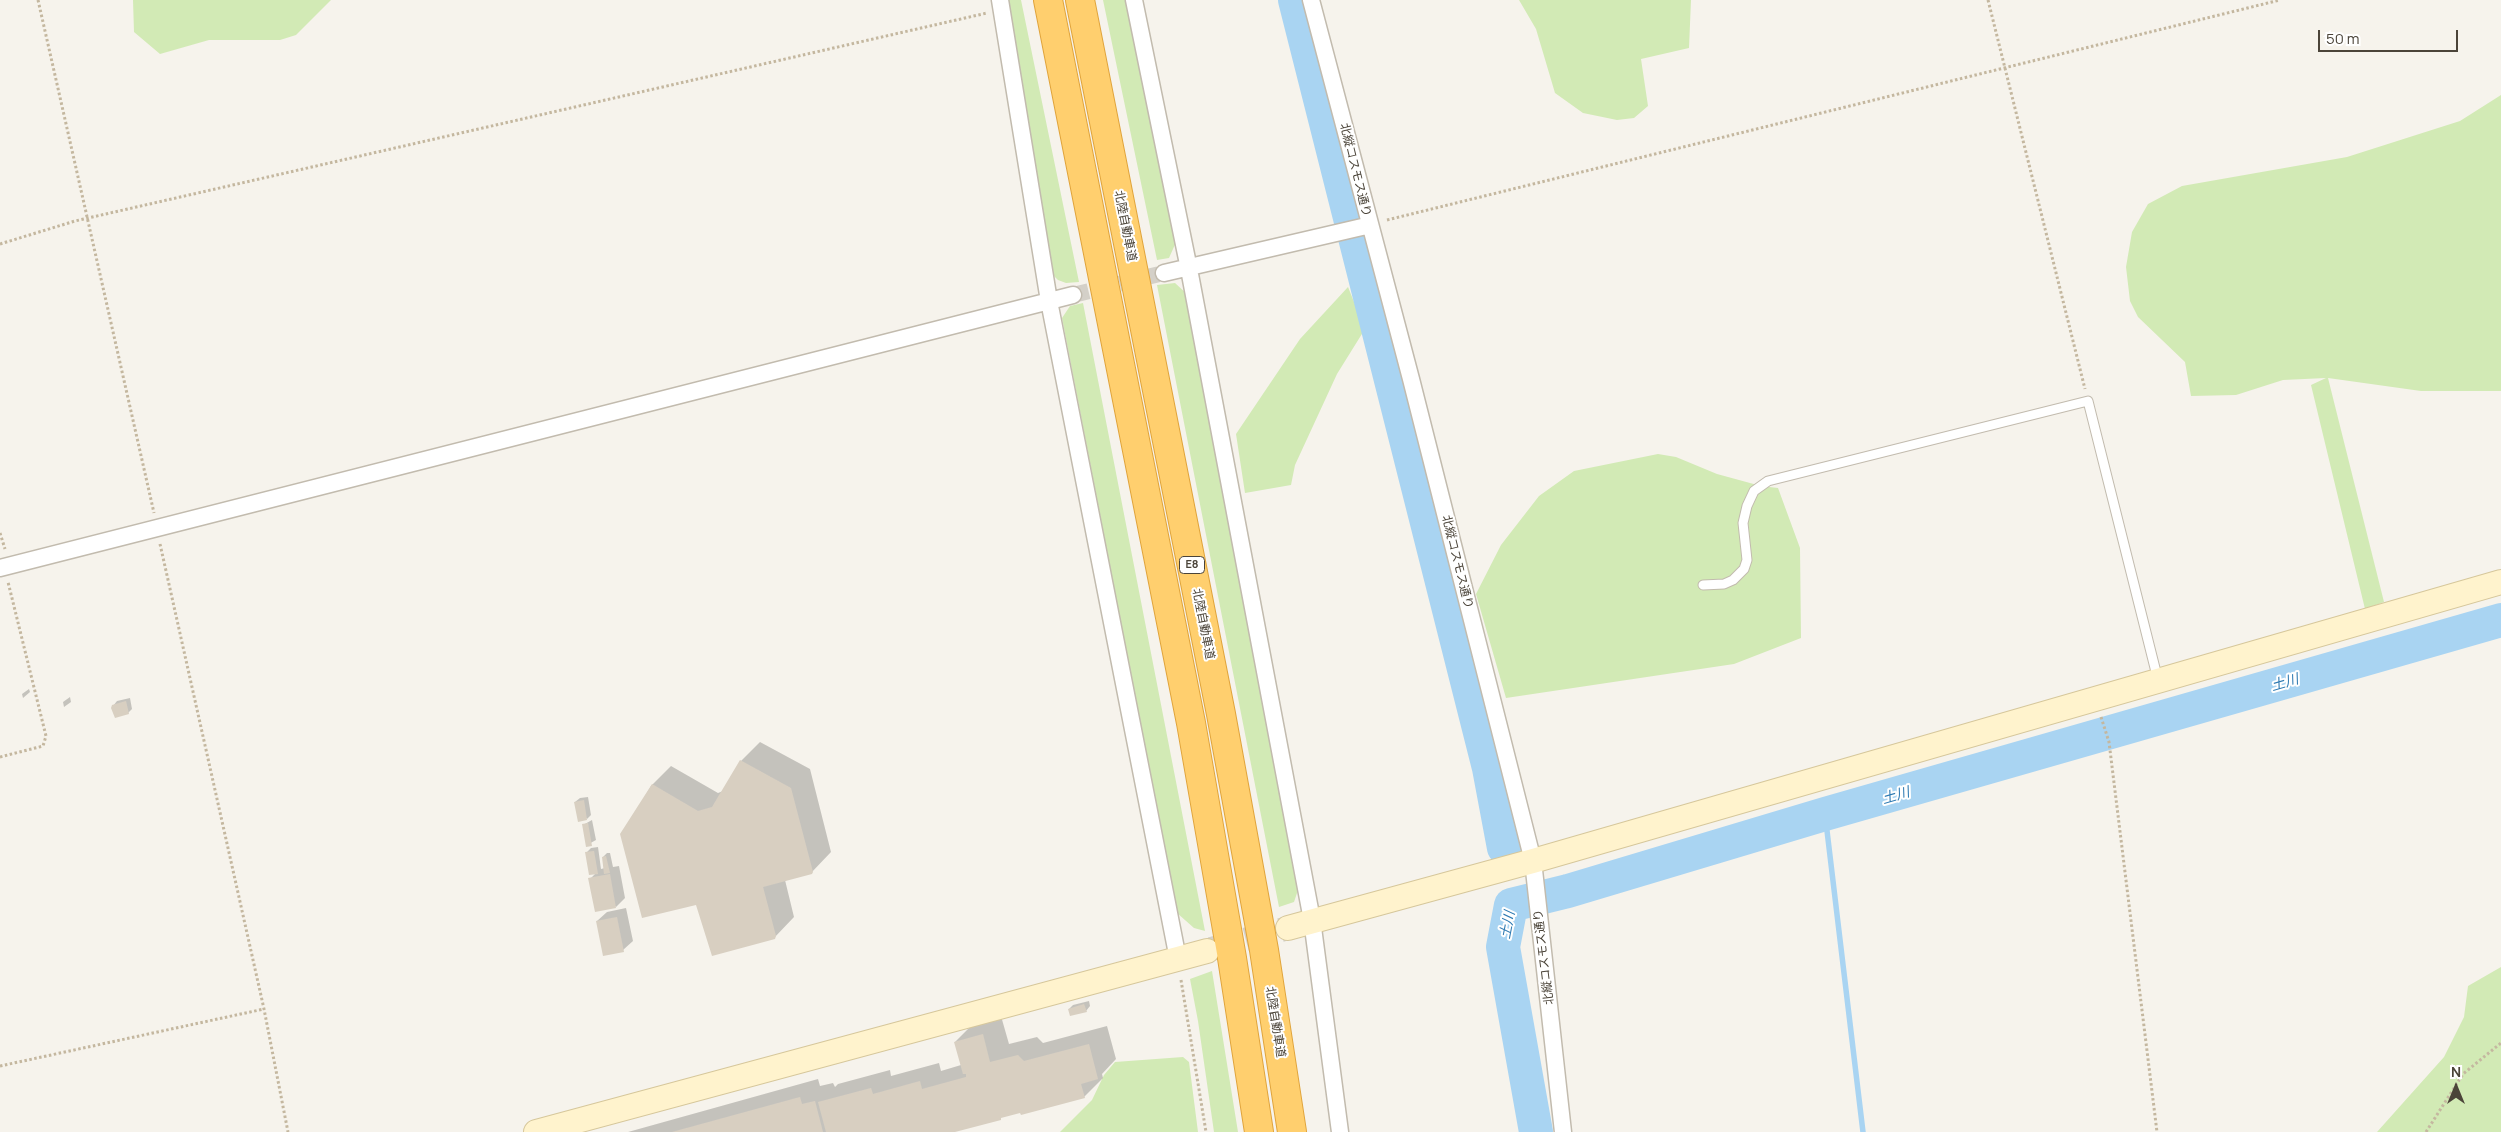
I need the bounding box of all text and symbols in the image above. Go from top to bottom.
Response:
scale bar [2321,20,2461,52]
text: 50 m [2326,28,2360,49]
street label: 北縦コスモス通り [1336,122,1374,218]
street label: 北陸自動車道 [1111,189,1139,263]
street label: 北縦コスモス通り [1438,514,1476,610]
road number: E8 [1180,556,1204,574]
street label: 北陸自動車道 [1189,587,1217,661]
water label: 土川 [2269,671,2301,695]
water label: 土川 [1880,784,1912,808]
street label: 北縦コスモス通り [1531,908,1557,1006]
water label: 土川 [1497,910,1519,940]
street label: 北陸自動車道 [1262,985,1288,1059]
north arrow [2431,1062,2481,1112]
text: N [2451,1062,2461,1081]

